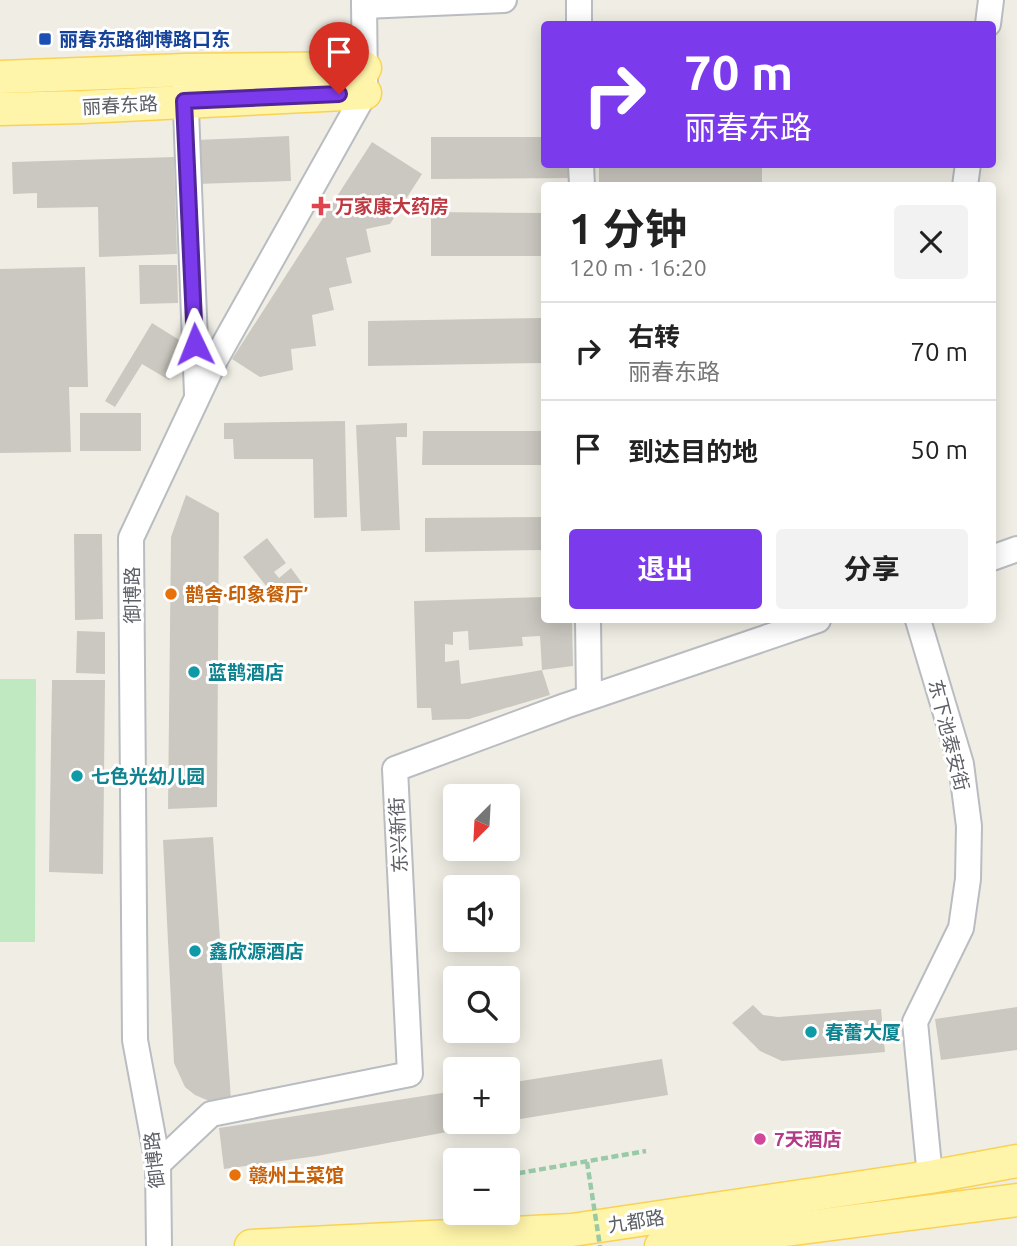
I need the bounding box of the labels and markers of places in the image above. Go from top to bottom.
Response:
pin [309,22,369,94]
place label: 丽春东路御博路口东 [59,28,230,50]
marker: 丽春东路御博路口东 [37,31,53,47]
place label: 万家康大药房 [335,195,449,217]
marker: 万家康大药房 [313,198,329,214]
place label: 鹊舍·印象餐厅’ [185,583,308,605]
marker: 鹊舍·印象餐厅’ [163,586,179,602]
place label: 蓝鹊酒店 [208,661,284,683]
marker: 蓝鹊酒店 [186,664,202,680]
place label: 七色光幼儿园 [91,765,205,787]
marker: 七色光幼儿园 [69,768,85,784]
place label: 鑫欣源酒店 [209,940,304,962]
marker: 鑫欣源酒店 [187,943,203,959]
place label: 春蕾大厦 [825,1021,901,1043]
marker: 春蕾大厦 [803,1024,819,1040]
place label: 7天酒店 [774,1128,842,1150]
marker: 7天酒店 [752,1131,768,1147]
place label: 赣州土菜馆 [249,1164,344,1186]
marker: 赣州土菜馆 [227,1167,243,1183]

